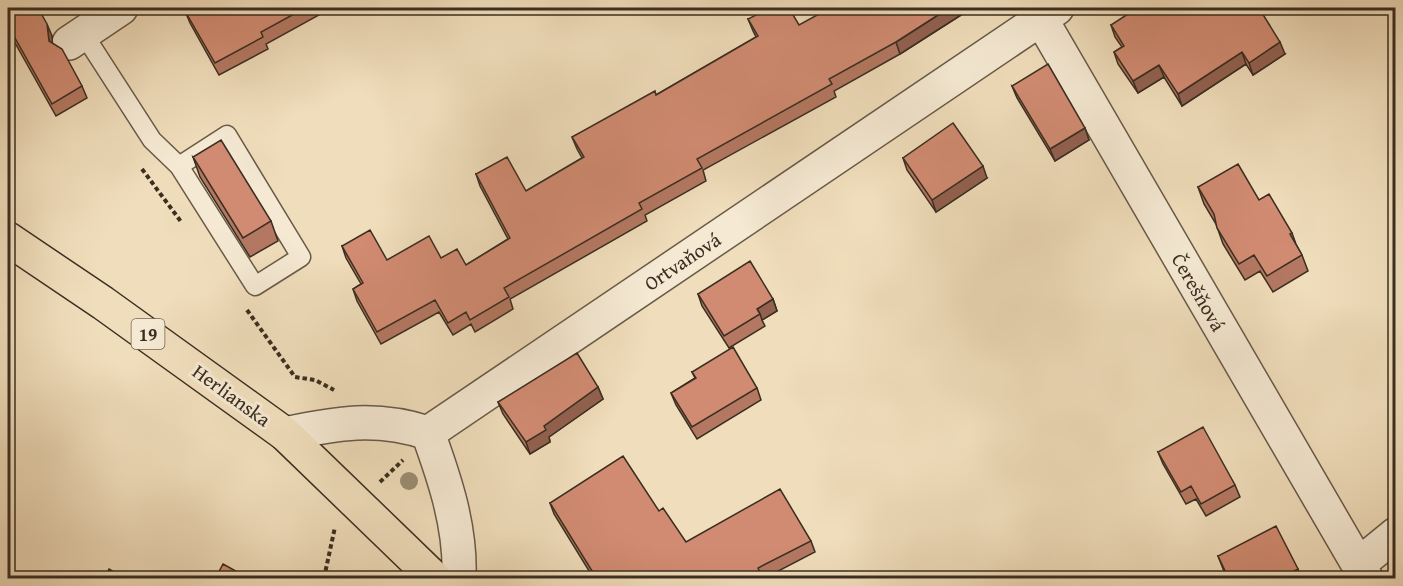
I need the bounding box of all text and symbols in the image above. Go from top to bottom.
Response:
street label: Ortvaňová [638,224,727,297]
street label: Čerešňová [1165,248,1233,337]
road number: 19 [132,319,164,349]
street label: Herlianska [187,357,278,434]

